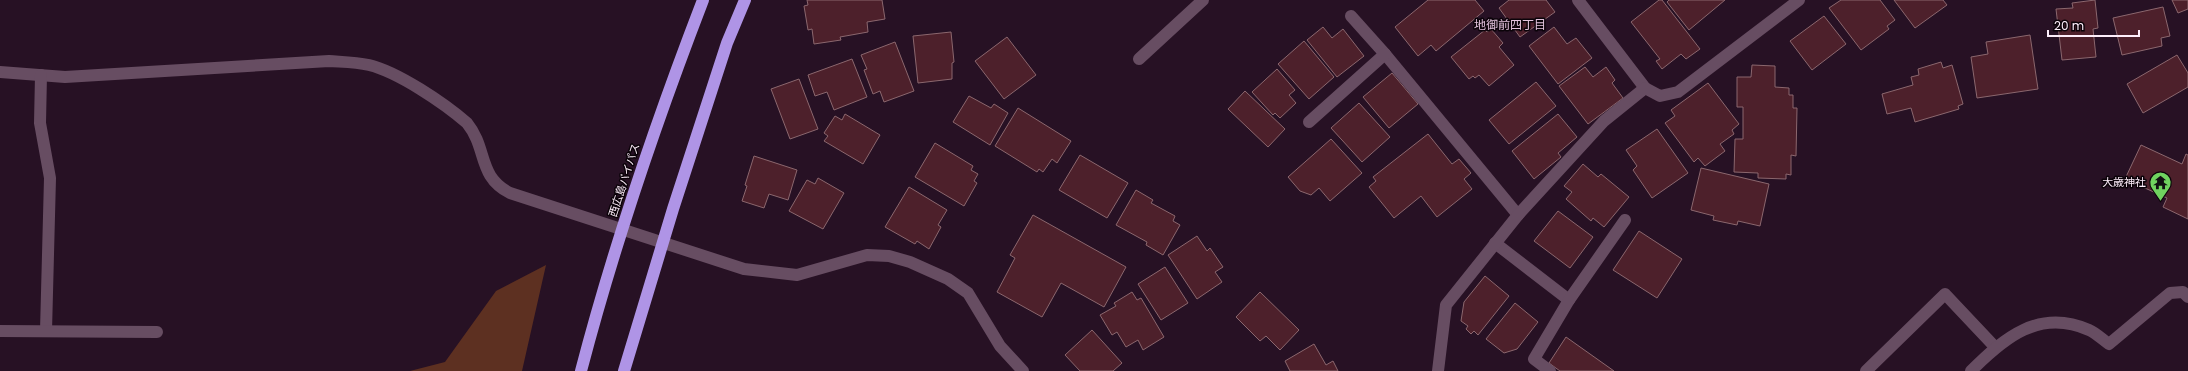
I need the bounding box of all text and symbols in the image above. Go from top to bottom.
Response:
scale bar [2048,12,2139,38]
district label: 地御前四丁目 [1474,16,1546,33]
text: 20 m [2054,17,2084,34]
street label: 西広島バイパス [605,141,643,219]
temple icon: 大歳神社 [2148,169,2174,202]
place label: 大歳神社 [2102,174,2146,190]

